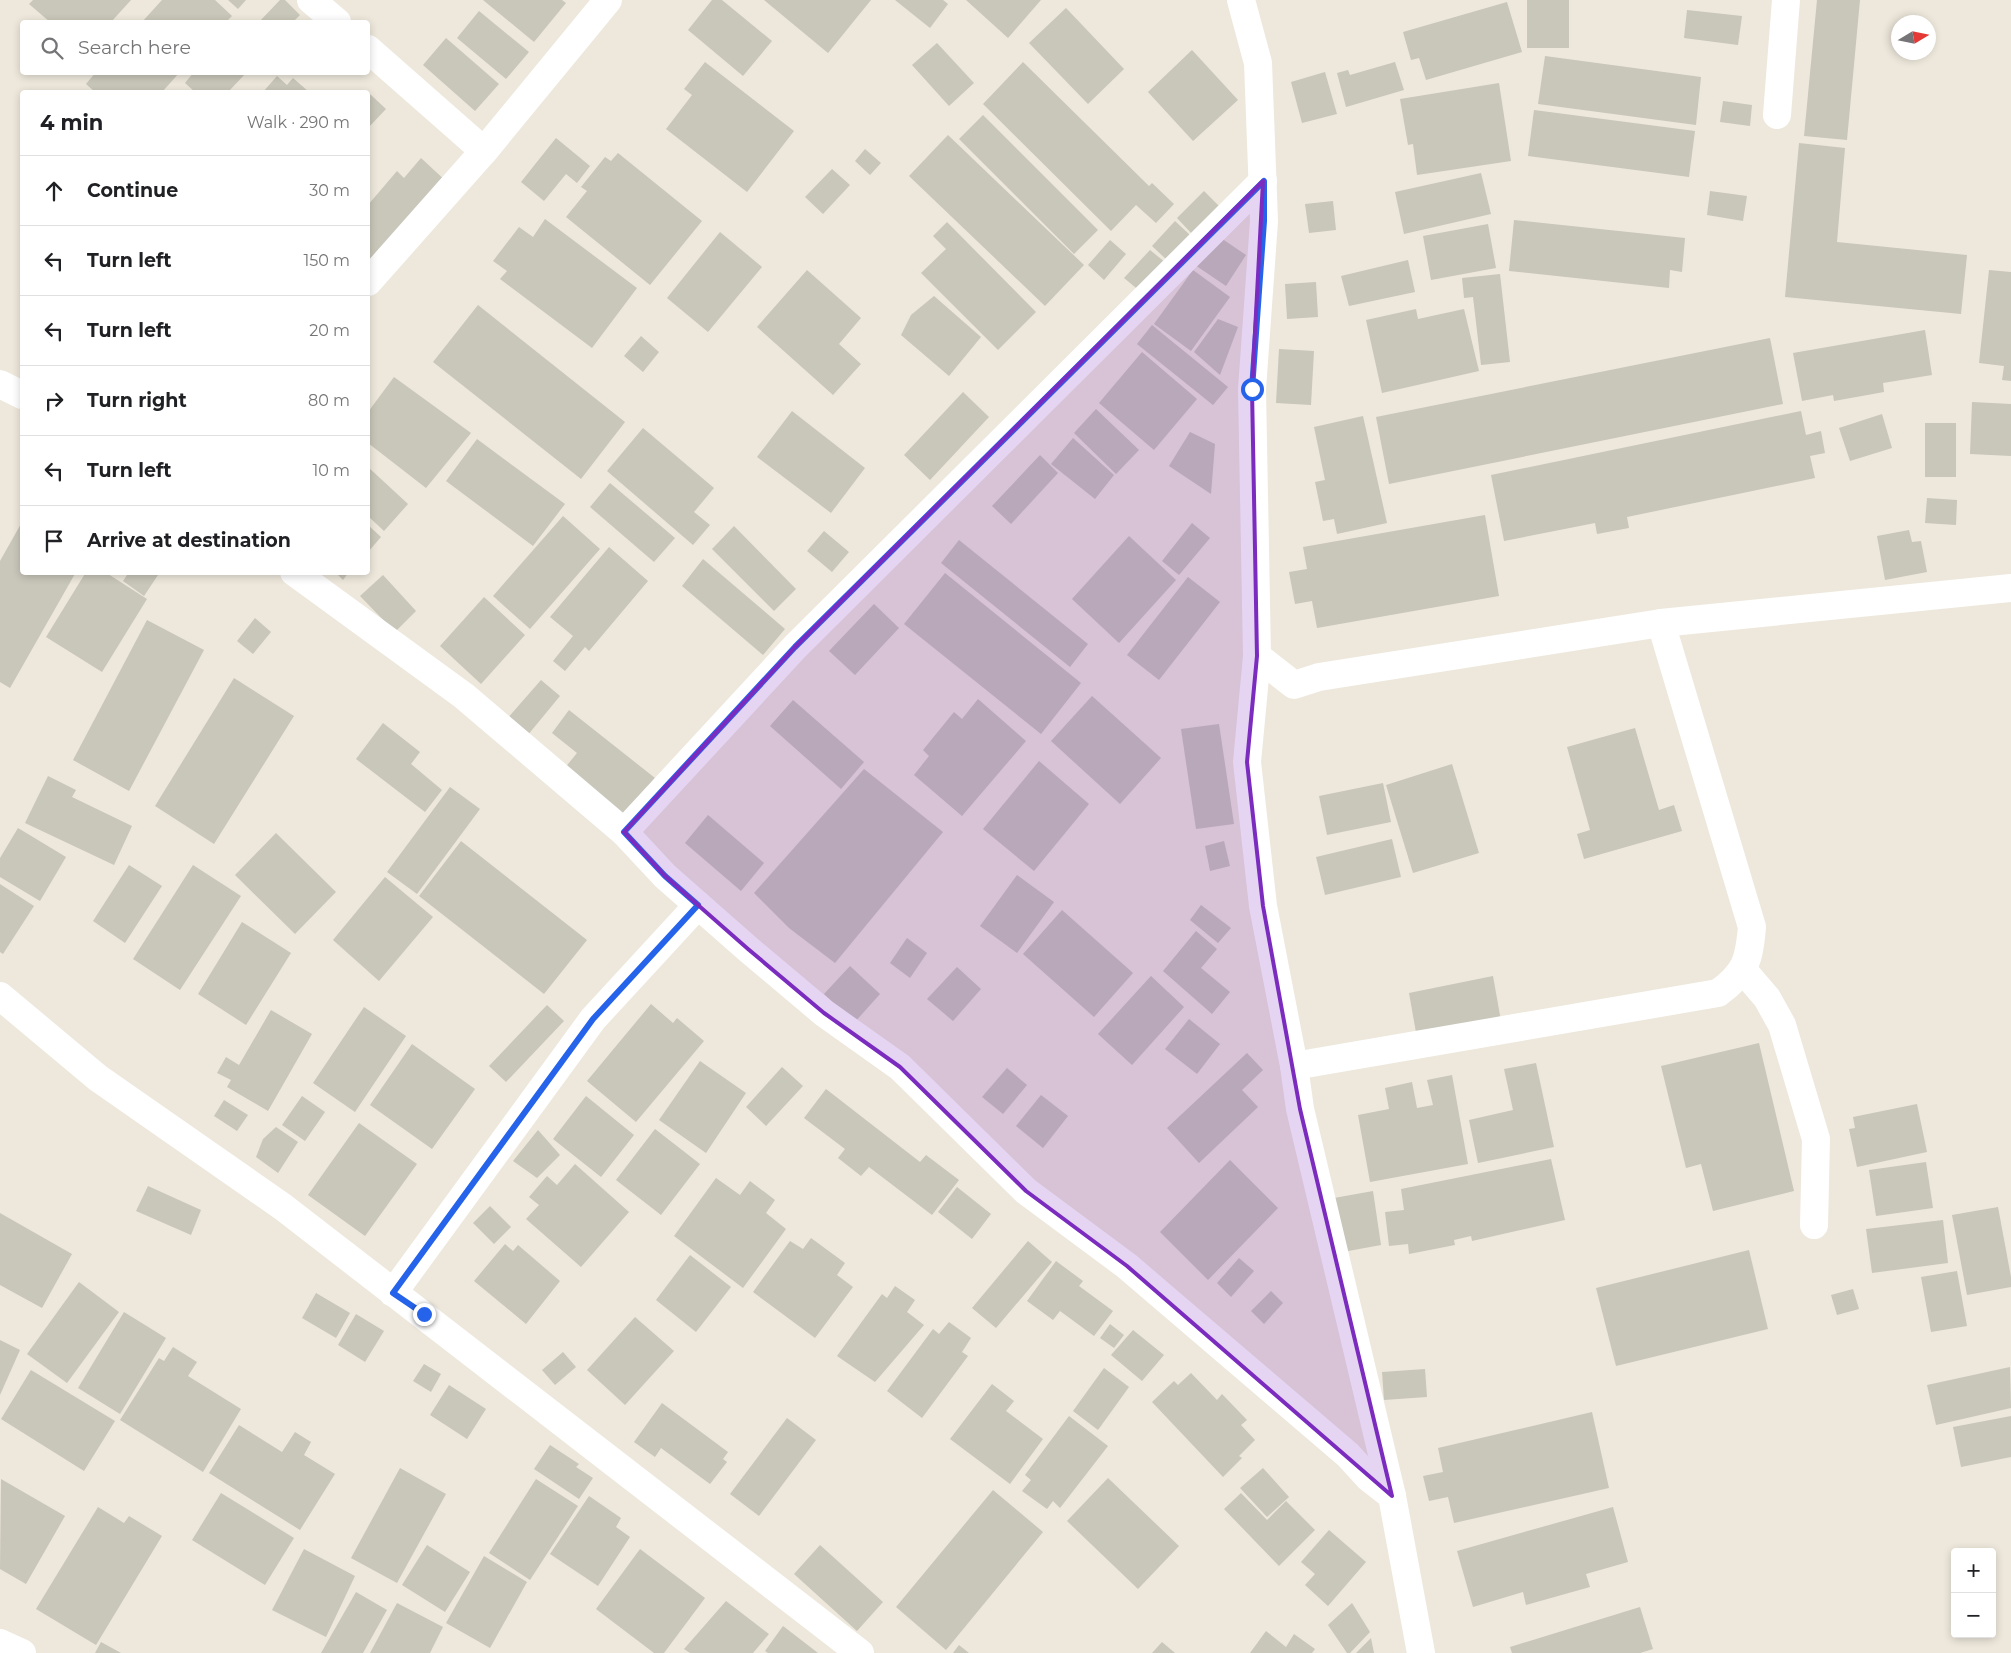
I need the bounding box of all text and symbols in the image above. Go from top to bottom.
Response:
north arrow [1891,15,1936,60]
search box [20,20,370,75]
icon: search [38,34,66,62]
text: Search here [78,36,191,59]
text: 4 min [40,110,103,135]
text: Walk · 290 m [247,113,350,132]
icon: ahead [40,177,68,205]
text: Continue [87,179,178,202]
text: 30 m [309,181,350,200]
icon: left [40,247,68,275]
text: Turn left [87,249,172,272]
text: 150 m [303,251,350,270]
icon: left [40,317,68,345]
text: Turn left [87,319,172,342]
text: 20 m [309,321,350,340]
route start [1241,378,1264,401]
icon: right [40,387,68,415]
text: Turn right [87,389,187,412]
text: 80 m [308,391,350,410]
icon: left [40,457,68,485]
text: Turn left [87,459,172,482]
text: 10 m [312,461,350,480]
icon: arrive [40,527,68,555]
text: Arrive at destination [87,529,291,552]
route end [413,1303,436,1326]
map controls [1951,1548,1996,1638]
button: + [1951,1548,1996,1593]
button: − [1951,1593,1996,1638]

